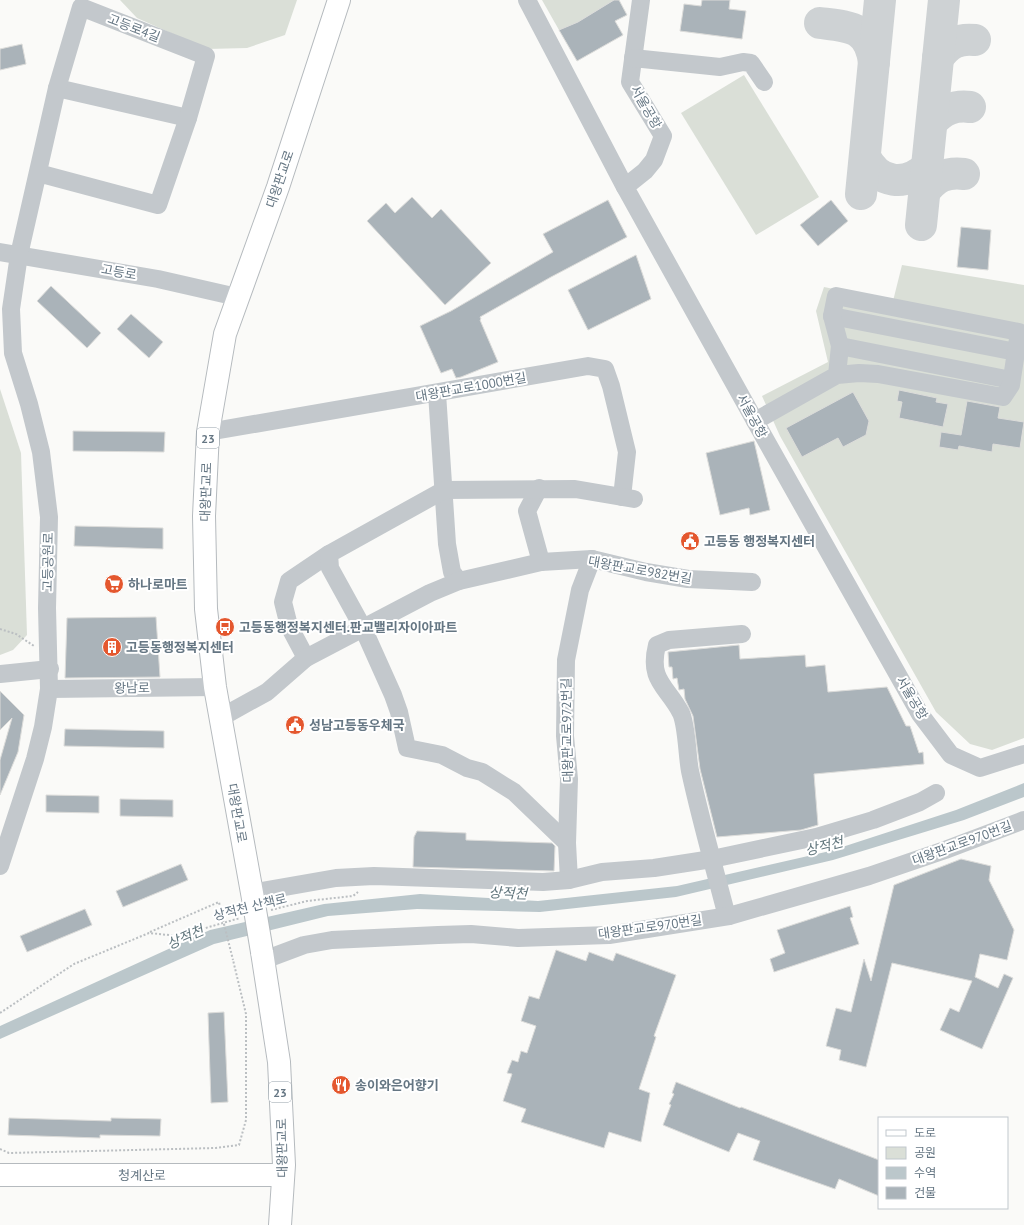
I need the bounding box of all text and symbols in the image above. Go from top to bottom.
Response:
street label: 고등로4길 [105,10,163,46]
street label: 서울공항 [627,82,665,132]
street label: 대왕판교로 [262,148,298,210]
street label: 고등로 [100,261,138,283]
street label: 대왕판교로1000번길 [414,369,528,405]
street label: 서울공항 [733,391,771,441]
road number: 23 [197,428,219,448]
street label: 대왕판교로 [196,462,216,522]
public building icon: 고등동 행정복지센터 [679,530,701,552]
street label: 고등공원로 [39,532,57,592]
place label: 고등동 행정복지센터 [704,533,815,550]
street label: 대왕판교로982번길 [587,553,693,587]
supermarket icon: 하나로마트 [103,573,125,595]
place label: 하나로마트 [128,576,188,593]
bus stop icon: 고등동행정복지센터.판교밸리자이아파트 [214,616,236,638]
place label: 고등동행정복지센터.판교밸리자이아파트 [239,619,458,636]
building icon: 고등동행정복지센터 [101,636,123,658]
place label: 고등동행정복지센터 [126,639,234,656]
street label: 서울공항 [892,673,932,723]
street label: 대왕판교로972번길 [558,677,576,783]
street label: 왕남로 [114,679,150,697]
public building icon: 성남고등동우체국 [284,714,306,736]
place label: 성남고등동우체국 [309,717,405,734]
street label: 대왕판교로 [223,782,251,844]
street label: 대왕판교로970번길 [910,817,1014,869]
water label: 상적천 [803,832,846,859]
water label: 상적천 [488,883,529,903]
street label: 상적천 산책로 [211,890,289,924]
street label: 대왕판교로970번길 [597,911,703,943]
water label: 상적천 [164,920,207,953]
restaurant icon: 송이와은어향기 [330,1074,352,1096]
place label: 송이와은어향기 [355,1077,439,1094]
road number: 23 [269,1082,291,1102]
legend [878,1117,1008,1209]
street label: 대왕판교로 [273,1118,291,1178]
text: 도로 [914,1125,936,1140]
text: 공원 [914,1145,936,1160]
text: 수역 [914,1165,936,1180]
street label: 청계산로 [118,1167,166,1184]
text: 건물 [914,1185,936,1200]

